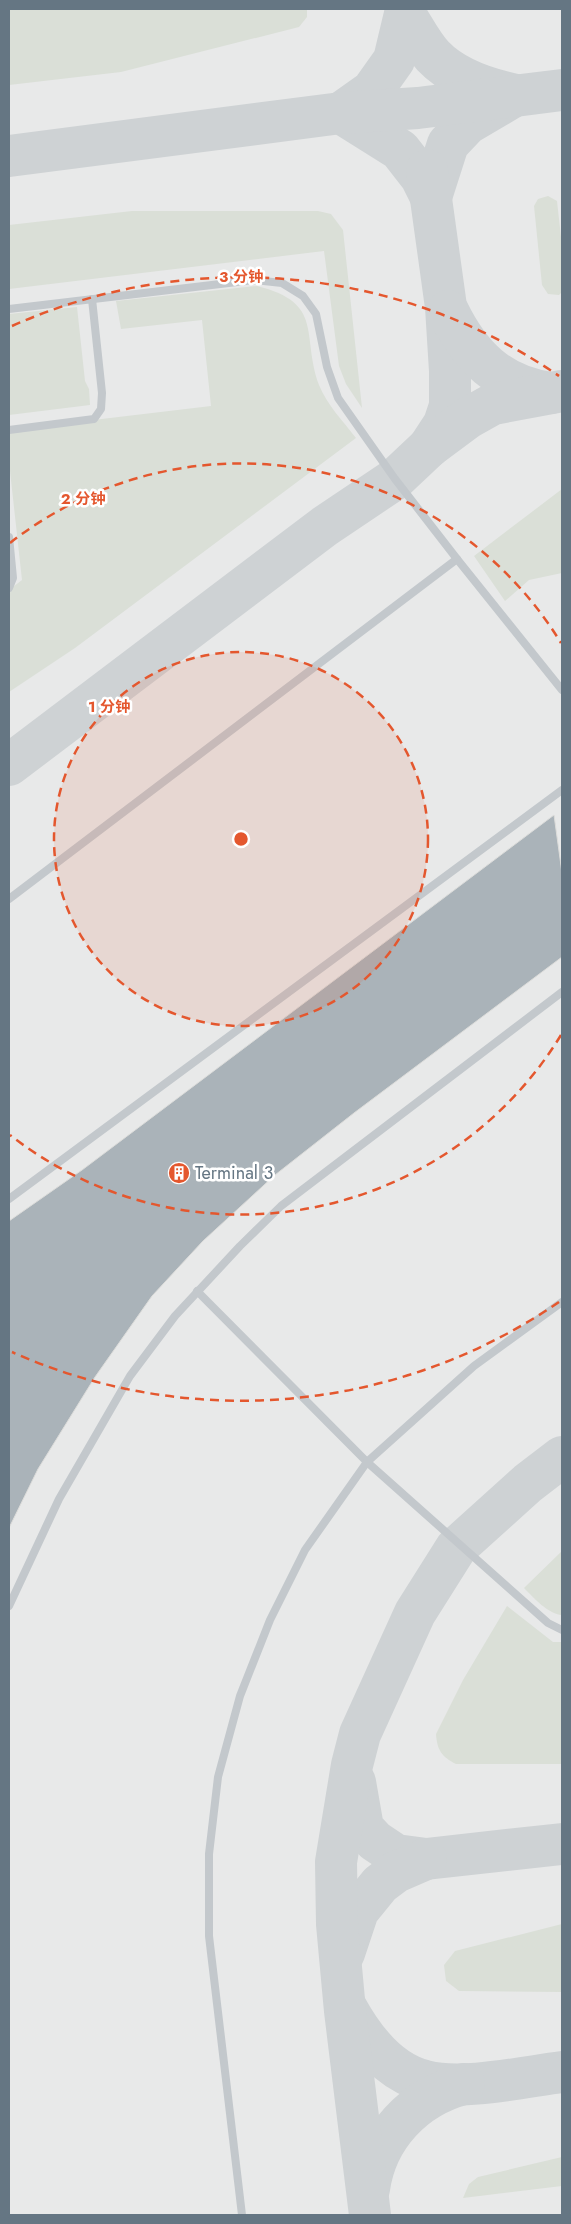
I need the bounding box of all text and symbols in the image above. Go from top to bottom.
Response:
text: 3 分钟 [219,266,263,288]
text: 2 分钟 [61,488,105,510]
text: 1 分钟 [88,696,130,718]
centre of rings [232,830,250,848]
place label: Terminal 3 [195,1160,273,1186]
building icon: Terminal 3 [167,1161,191,1185]

